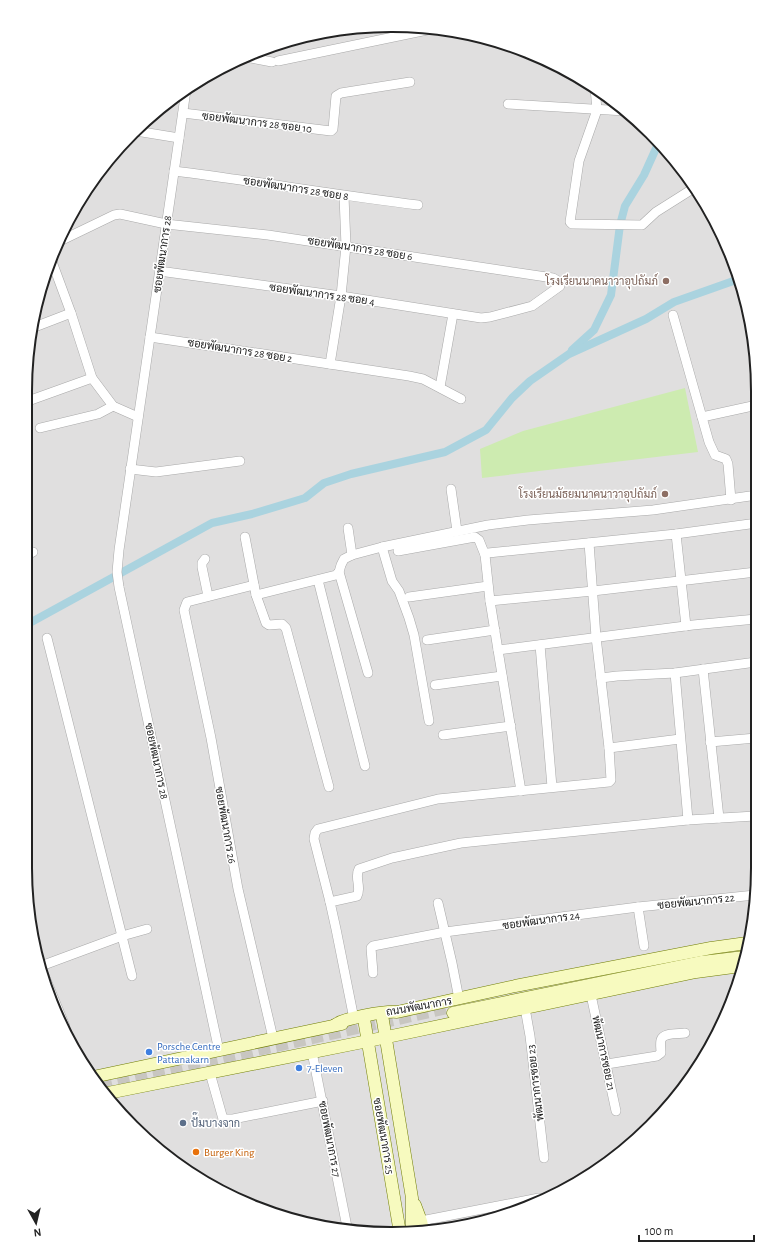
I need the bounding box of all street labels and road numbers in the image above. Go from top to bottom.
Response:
street label: ซอยพัฒนาการ 28 ซอย 10 [201,108,313,135]
street label: ซอยพัฒนาการ 28 ซอย 8 [243,173,350,202]
street label: ซอยพัฒนาการ 28 [150,214,173,293]
street label: ซอยพัฒนาการ 28 ซอย 6 [307,233,414,262]
street label: ซอยพัฒนาการ 28 ซอย 4 [268,280,376,307]
street label: ซอยพัฒนาการ 28 ซอย 2 [187,335,294,364]
street label: ซอยพัฒนาการ 28 [143,721,172,800]
street label: ซอยพัฒนาการ 26 [213,785,240,864]
street label: ซอยพัฒนาการ 22 [657,890,735,911]
street label: ซอยพัฒนาการ 24 [501,908,580,931]
street label: ถนนพัฒนาการ [385,993,453,1018]
street label: พัฒนาการซอย 21 [590,1014,619,1092]
street label: พัฒนาการซอย 23 [523,1043,546,1122]
street label: ซอยพัฒนาการ 25 [371,1097,398,1176]
street label: ซอยพัฒนาการ 27 [317,1100,344,1178]

